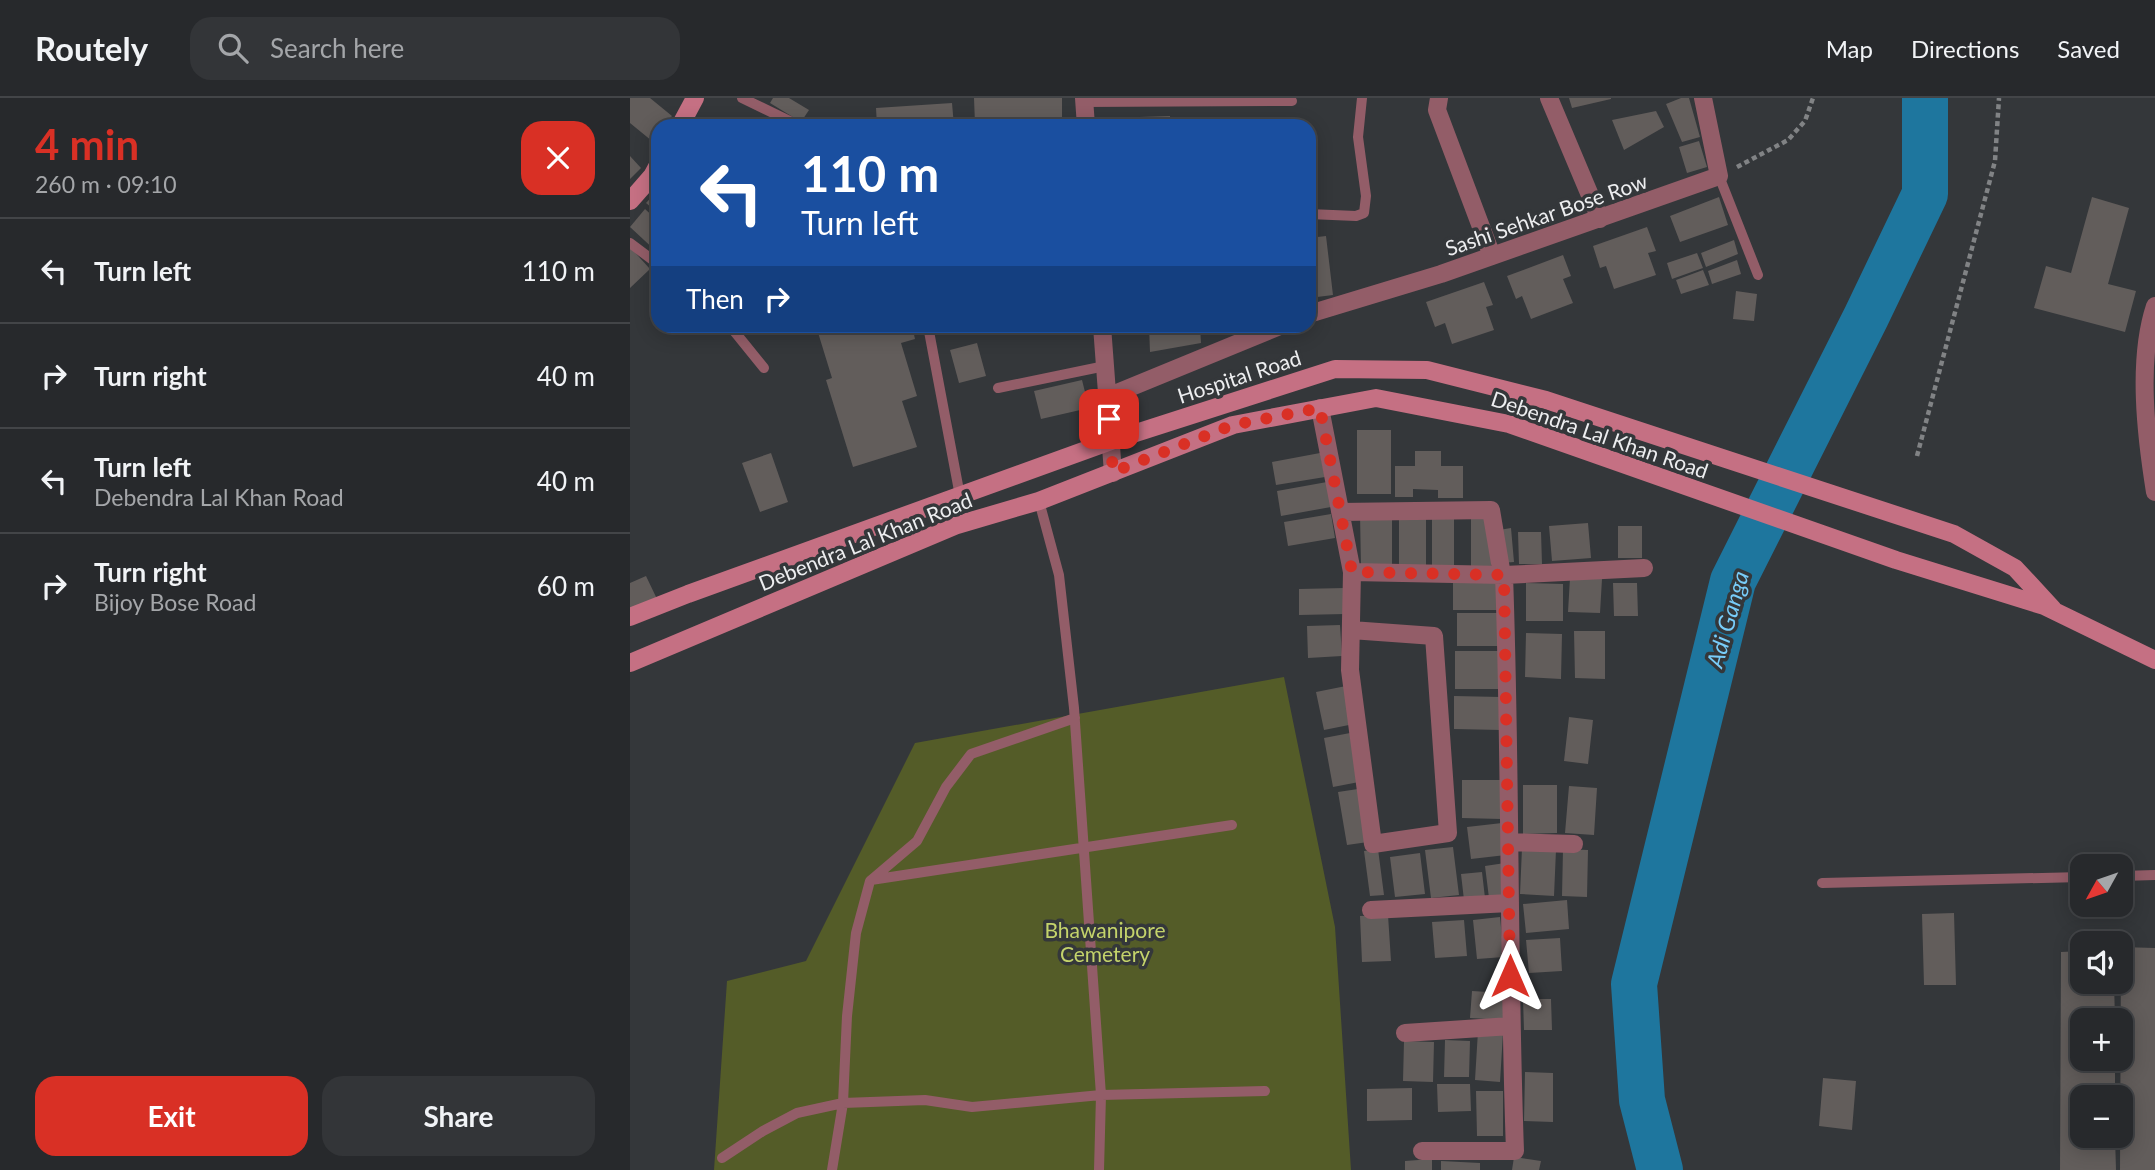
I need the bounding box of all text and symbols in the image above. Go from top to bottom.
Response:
search box [190,17,680,80]
text: Routely [35,28,148,68]
icon: search [214,29,252,67]
text: Search here [270,32,404,64]
text: Map [1826,34,1873,63]
text: Directions [1911,34,2019,63]
text: Saved [2057,34,2120,63]
text: 4 min [35,119,139,169]
button: close [521,121,595,195]
text: 110 m [801,144,939,202]
icon: left [686,147,777,238]
street label: Sashi Sehkar Bose Row [1442,167,1651,260]
text: 260 m · 09:10 [35,170,177,198]
text: Turn left [801,203,918,242]
icon: left [35,252,73,290]
text: Turn left [94,255,191,287]
text: 110 m [522,255,595,287]
icon: right [758,280,796,318]
text: Then [686,283,744,315]
street label: Hospital Road [1174,344,1304,408]
icon: right [35,357,73,395]
text: Turn right [94,360,207,392]
text: 40 m [537,360,595,392]
street label: Debendra Lal Khan Road [1488,385,1712,483]
pin [1079,389,1139,449]
icon: arrive [1090,400,1128,438]
text: Turn left [94,451,191,483]
icon: left [35,462,73,500]
text: 40 m [537,465,595,497]
text: Debendra Lal Khan Road [94,483,344,511]
street label: Debendra Lal Khan Road [755,487,975,595]
text: Turn right [94,556,207,588]
icon: right [35,567,73,605]
water label: Adi Ganga [1700,568,1754,671]
text: 60 m [537,570,595,602]
text: Bijoy Bose Road [94,588,256,616]
north arrow [2070,854,2133,917]
map controls [2070,854,2133,1148]
park label: Bhawanipore Cemetery [1044,917,1166,966]
button: sound [2070,931,2133,994]
position arrow [1473,939,1547,1013]
button: + [2070,1008,2133,1071]
button: Exit [35,1076,308,1156]
button: Share [322,1076,595,1156]
button: − [2070,1085,2133,1148]

